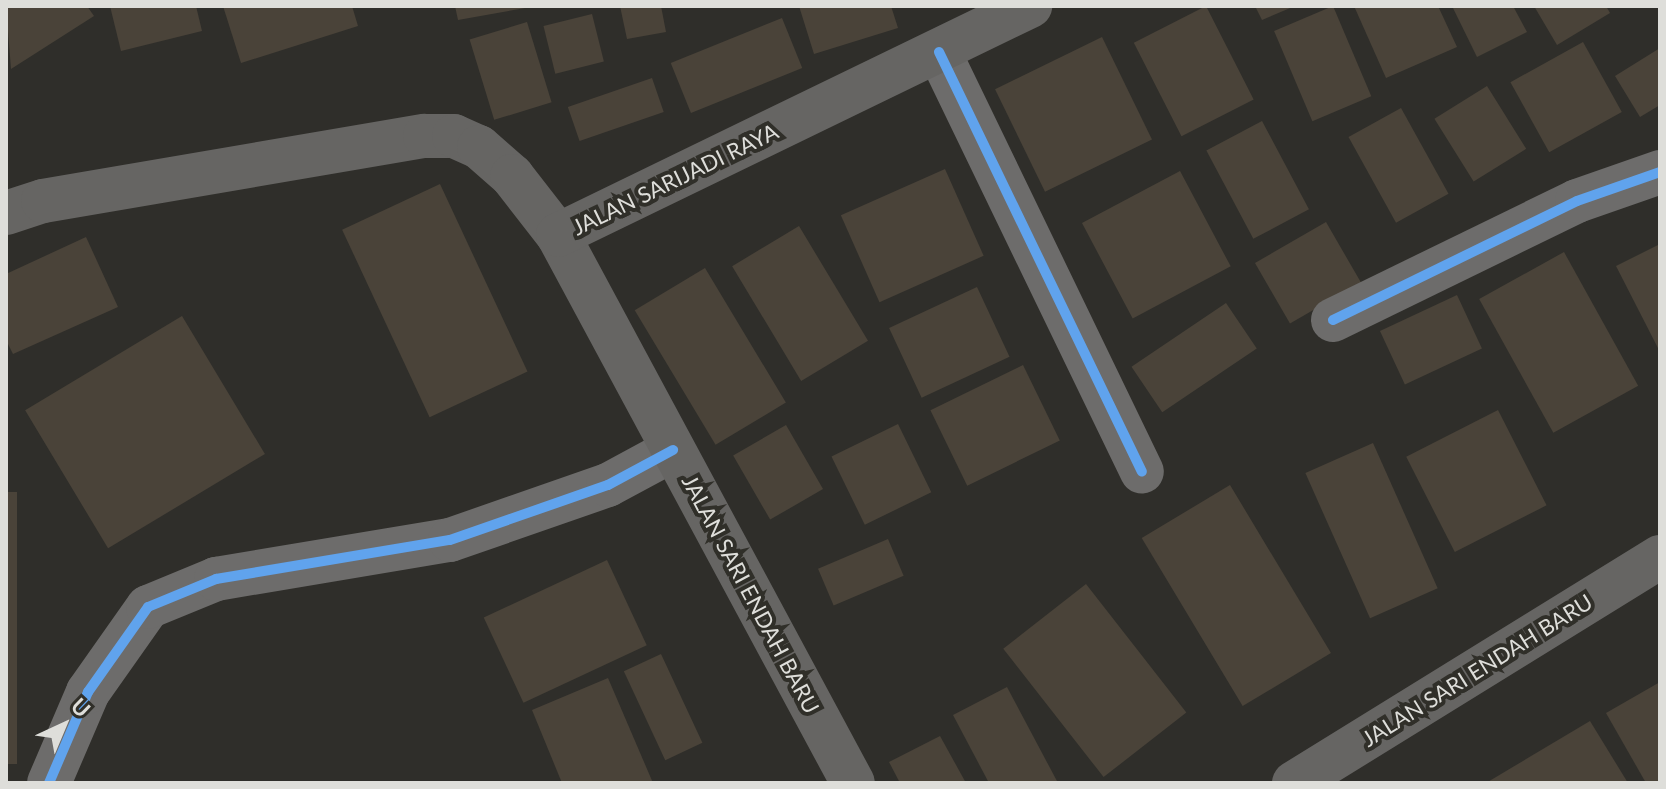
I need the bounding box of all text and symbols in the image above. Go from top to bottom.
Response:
street label: JALAN SARIJADI RAYA [568,118,782,240]
street label: JALAN SARI ENDAH BARU [677,470,825,718]
street label: JALAN SARI ENDAH BARU [1357,588,1597,752]
north arrow [24,685,104,765]
text: U [66,692,96,723]

